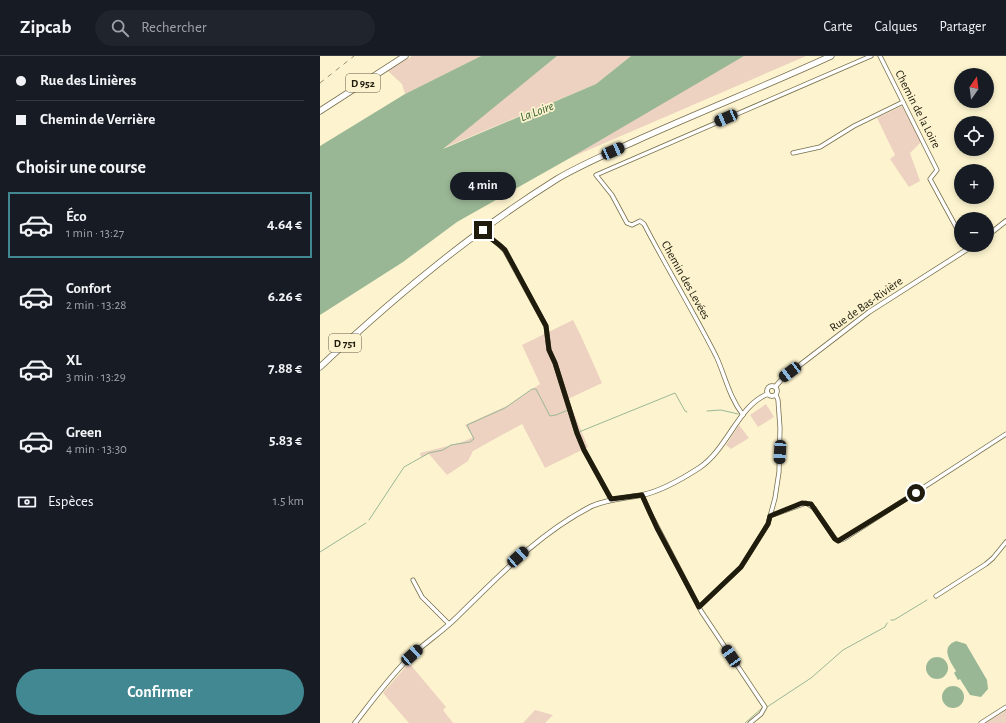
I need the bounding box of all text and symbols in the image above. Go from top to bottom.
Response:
search box [95,10,375,46]
icon: search [109,17,131,39]
text: Zipcab [20,18,71,37]
text: Rechercher [141,20,207,35]
text: Carte [824,20,852,34]
text: Calques [874,20,918,34]
text: Partager [940,20,986,34]
street label: Chemin de la Loire [893,68,943,150]
north arrow [954,68,994,108]
map controls [954,68,994,252]
text: Rue des Linières [40,73,136,88]
road number: D 952 [346,74,380,92]
water label: La Loire [518,100,556,124]
car [713,108,739,128]
text: Chemin de Verrière [40,112,155,127]
button: locate [954,116,994,156]
car [600,141,626,161]
text: Choisir une course [16,159,146,177]
button: + [954,164,994,204]
callout: 4 min [450,172,516,200]
text: 4 min [468,179,498,192]
icon: car [18,207,54,243]
text: Éco [66,209,87,224]
button: − [954,212,994,252]
text: 4.64 € [267,217,302,232]
route end [474,221,492,239]
text: 1 min · 13:27 [66,227,124,240]
street label: Chemin des Levées [660,239,712,321]
street label: Rue de Bas-Rivière [827,274,905,334]
icon: car [18,279,54,315]
text: Confort [66,281,111,296]
text: 6.26 € [268,289,302,304]
text: 2 min · 13:28 [66,299,126,312]
road number: D 751 [329,334,361,352]
icon: car [18,351,54,387]
text: XL [66,353,82,368]
car [777,360,803,384]
text: 7.88 € [268,361,302,376]
text: 3 min · 13:29 [66,371,126,384]
icon: car [18,423,54,459]
text: Green [66,425,102,440]
text: 5.83 € [269,433,302,448]
car [773,440,787,464]
text: 4 min · 13:30 [66,443,127,456]
route start [907,484,925,502]
icon: cash [16,491,38,513]
text: Espèces [48,494,94,509]
text: 1.5 km [273,495,304,508]
car [505,545,531,569]
car [399,643,425,667]
car [719,643,743,669]
button: Confirmer [16,669,304,715]

